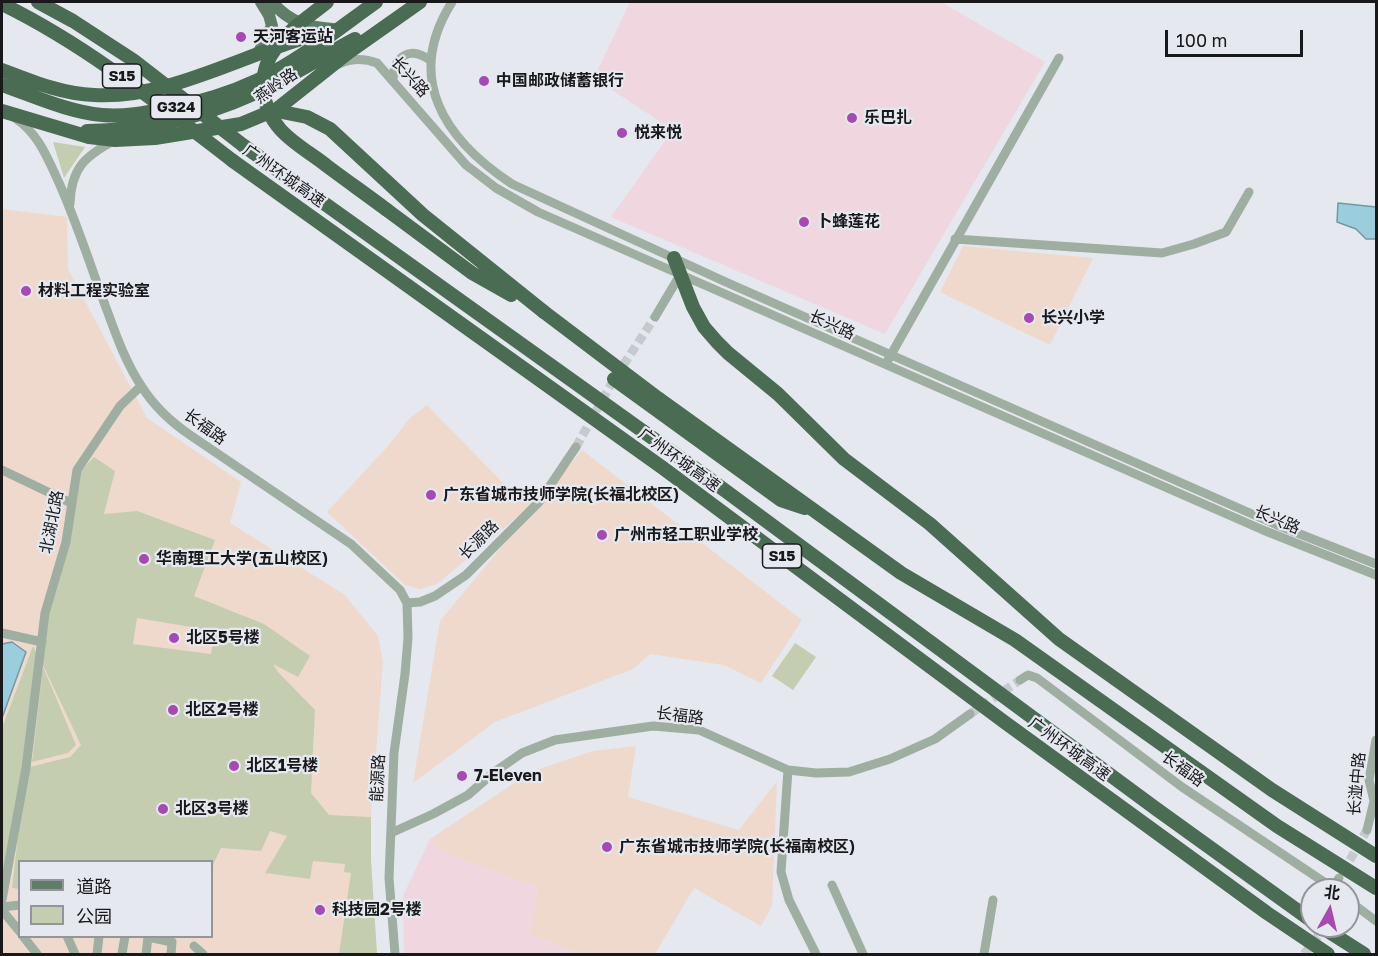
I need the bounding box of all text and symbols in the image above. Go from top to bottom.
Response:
scale bar [1168,18,1306,56]
place label: 天河客运站 [253,27,333,47]
text: 100 m [1176,29,1227,51]
marker: 天河客运站 [234,30,248,44]
street label: 长兴路 [387,53,433,101]
road number: S15 [102,64,142,88]
street label: 燕岭路 [251,64,301,108]
place label: 中国邮政储蓄银行 [496,71,624,91]
marker: 中国邮政储蓄银行 [477,74,491,88]
road number: G324 [150,95,201,119]
place label: 乐巴扎 [864,108,912,128]
marker: 乐巴扎 [845,111,859,125]
place label: 悦来悦 [634,123,682,143]
marker: 悦来悦 [615,126,629,140]
street label: 广州环城高速 [239,141,329,211]
place label: 卜蜂莲花 [816,212,880,232]
marker: 卜蜂莲花 [797,215,811,229]
place label: 材料工程实验室 [38,281,150,301]
marker: 材料工程实验室 [19,284,33,298]
street label: 长兴路 [806,306,858,344]
place label: 长兴小学 [1041,308,1105,328]
marker: 长兴小学 [1022,311,1036,325]
street label: 长福路 [180,405,230,449]
street label: 广州环城高速 [635,424,723,496]
place label: 广东省城市技师学院(长福北校区) [443,485,679,505]
marker: 广东省城市技师学院(长福北校区) [424,488,438,502]
street label: 北湖北路 [36,489,68,555]
street label: 长兴路 [1251,502,1303,538]
street label: 长源路 [455,516,503,564]
place label: 广州市轻工职业学校 [614,525,758,545]
marker: 广州市轻工职业学校 [595,528,609,542]
road number: S15 [762,544,802,568]
place label: 华南理工大学(五山校区) [156,549,328,569]
marker: 华南理工大学(五山校区) [137,552,151,566]
place label: 北区5号楼 [186,628,260,648]
marker: 北区5号楼 [167,631,181,645]
place label: 北区2号楼 [185,700,259,720]
marker: 北区2号楼 [166,703,180,717]
street label: 长福路 [655,704,705,728]
street label: 广州环城高速 [1025,713,1113,785]
street label: 长福路 [1158,747,1208,791]
street label: 长湴中路 [1345,751,1369,817]
street label: 能源路 [367,754,389,802]
place label: 北区1号楼 [246,756,318,776]
marker: 北区1号楼 [227,759,241,773]
place label: 7-Eleven [474,766,542,786]
marker: 7-Eleven [455,769,469,783]
place label: 北区3号楼 [175,799,249,819]
marker: 北区3号楼 [156,802,170,816]
place label: 广东省城市技师学院(长福南校区) [619,837,855,857]
marker: 广东省城市技师学院(长福南校区) [600,840,614,854]
legend [18,860,213,938]
text: 道路 [76,875,112,897]
north arrow [1300,878,1360,938]
text: 北 [1323,881,1342,903]
place label: 科技园2号楼 [332,900,422,920]
marker: 科技园2号楼 [313,903,327,917]
text: 公园 [76,905,112,927]

